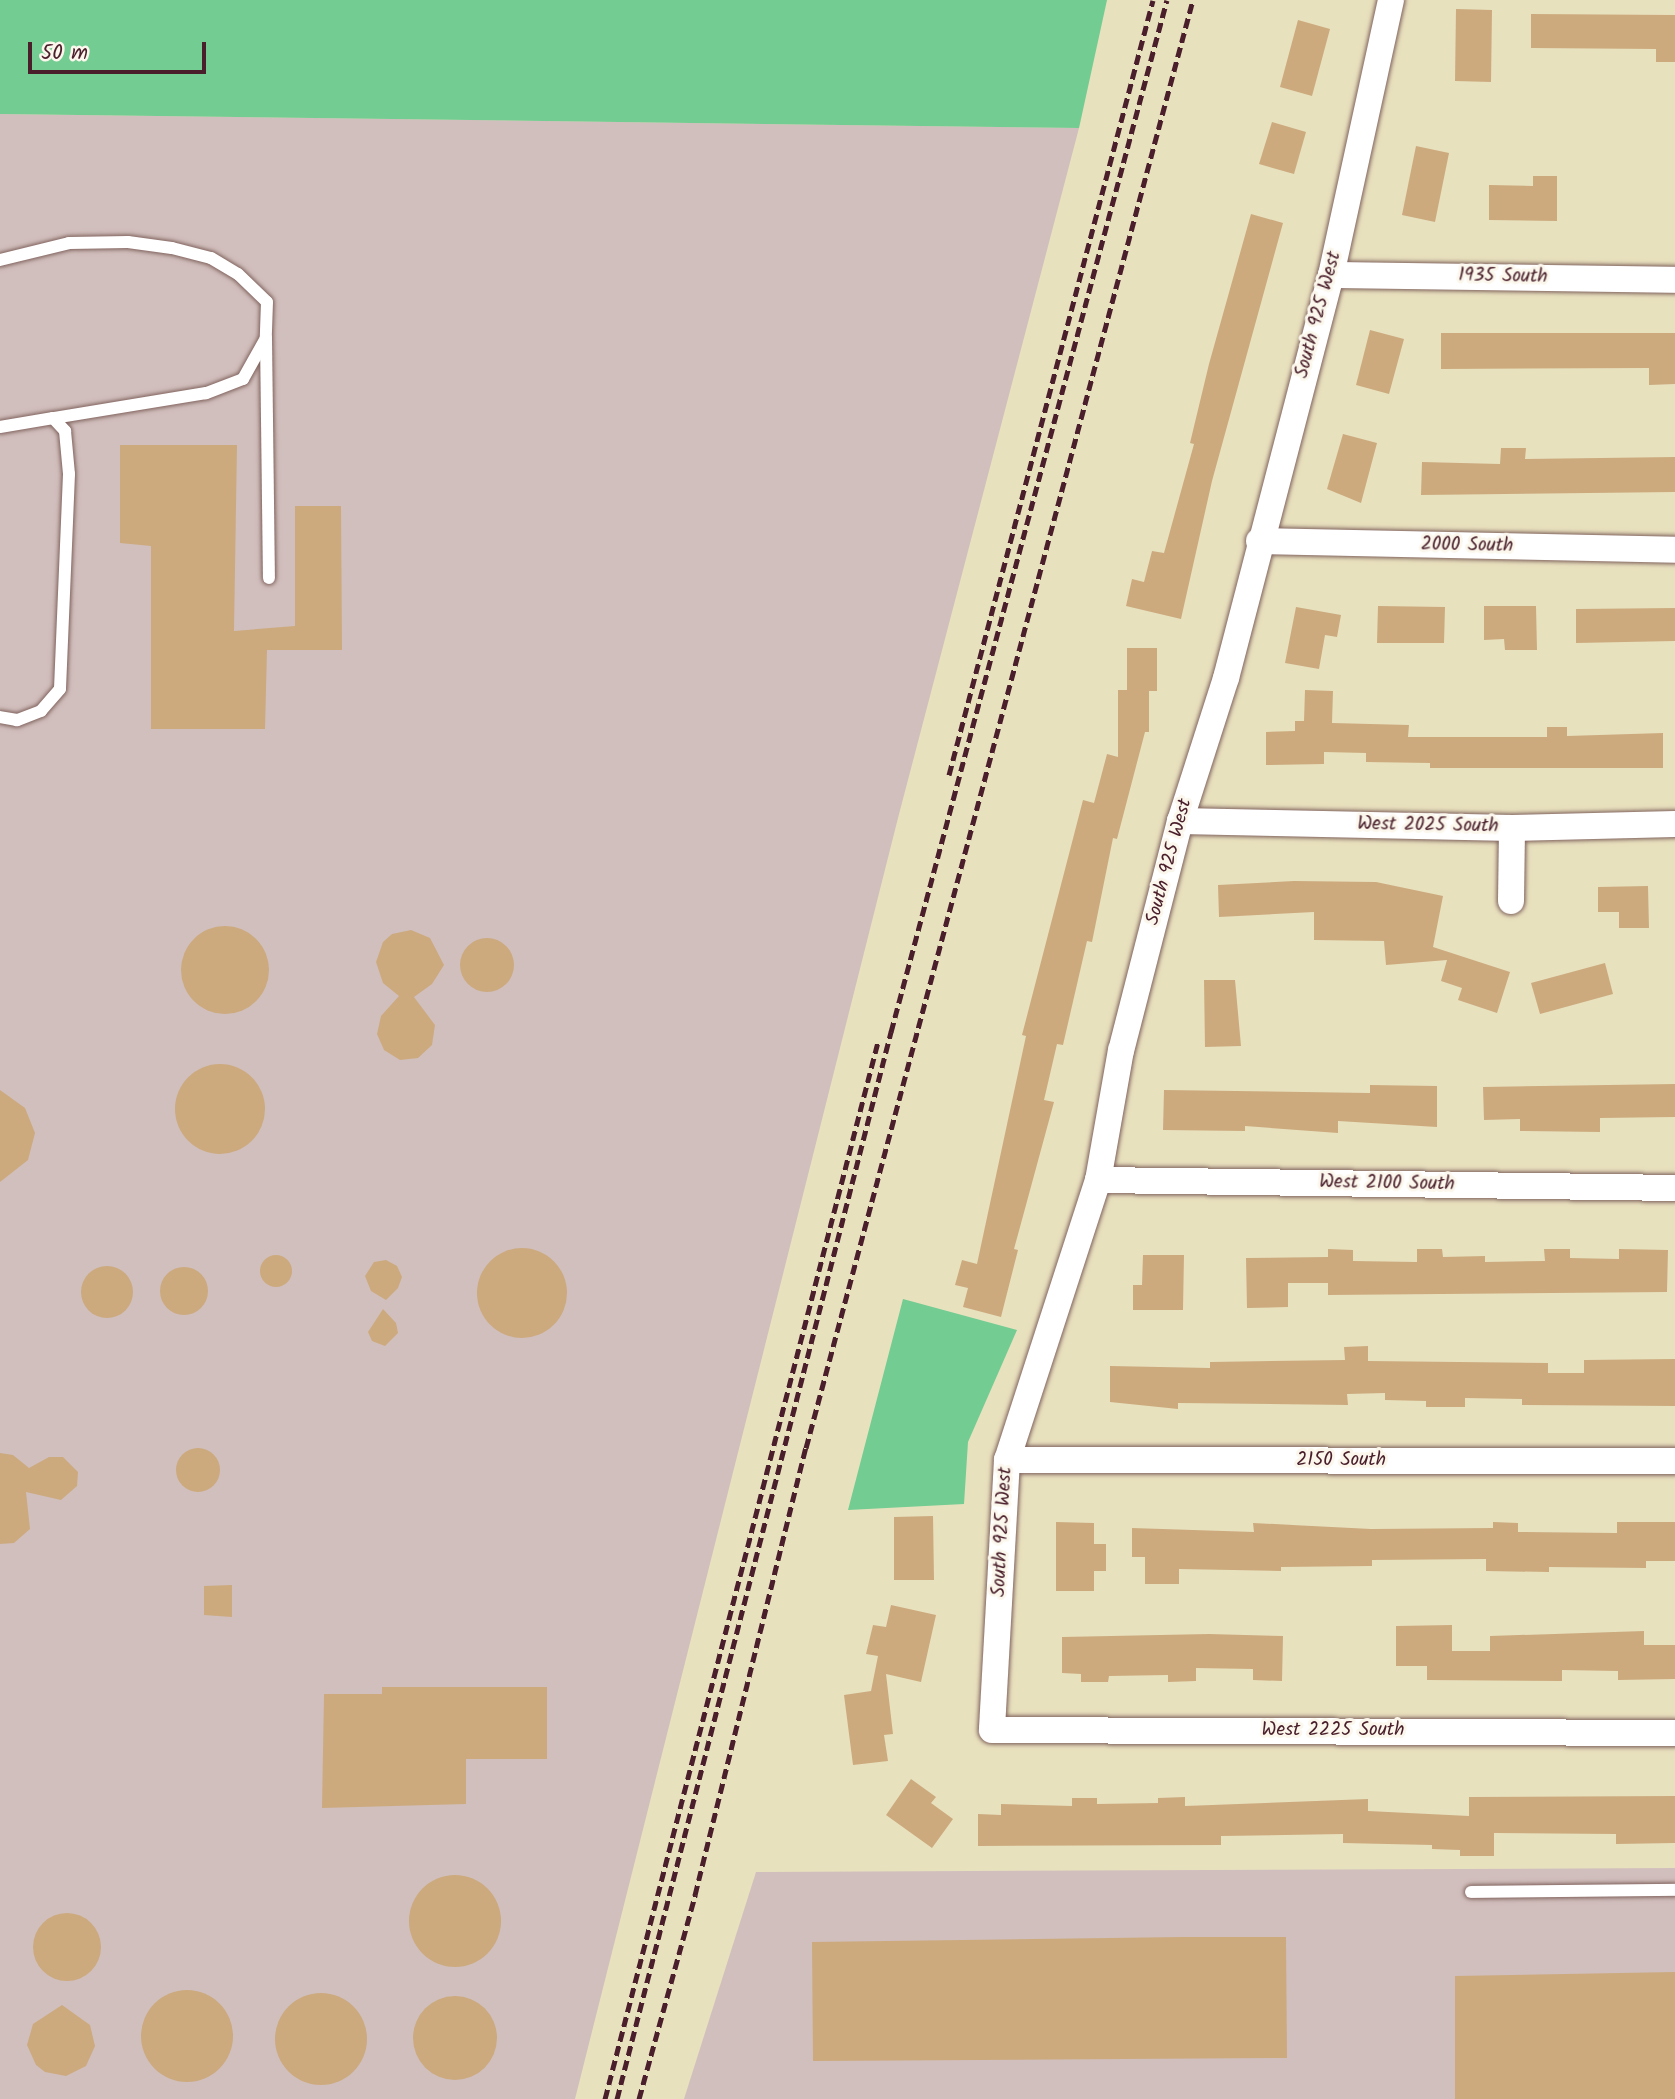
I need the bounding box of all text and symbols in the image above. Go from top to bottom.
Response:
scale bar [32,28,210,72]
text: 50 m [41,37,88,70]
street label: South 925 West [1291,249,1347,381]
street label: 1935 South [1458,265,1548,289]
street label: 2000 South [1421,534,1513,558]
street label: South 925 West [1142,796,1198,928]
street label: West 2025 South [1357,813,1499,839]
street label: West 2100 South [1319,1171,1455,1197]
street label: 2150 South [1296,1450,1386,1472]
street label: South 925 West [988,1467,1018,1597]
street label: West 2225 South [1262,1720,1404,1742]

